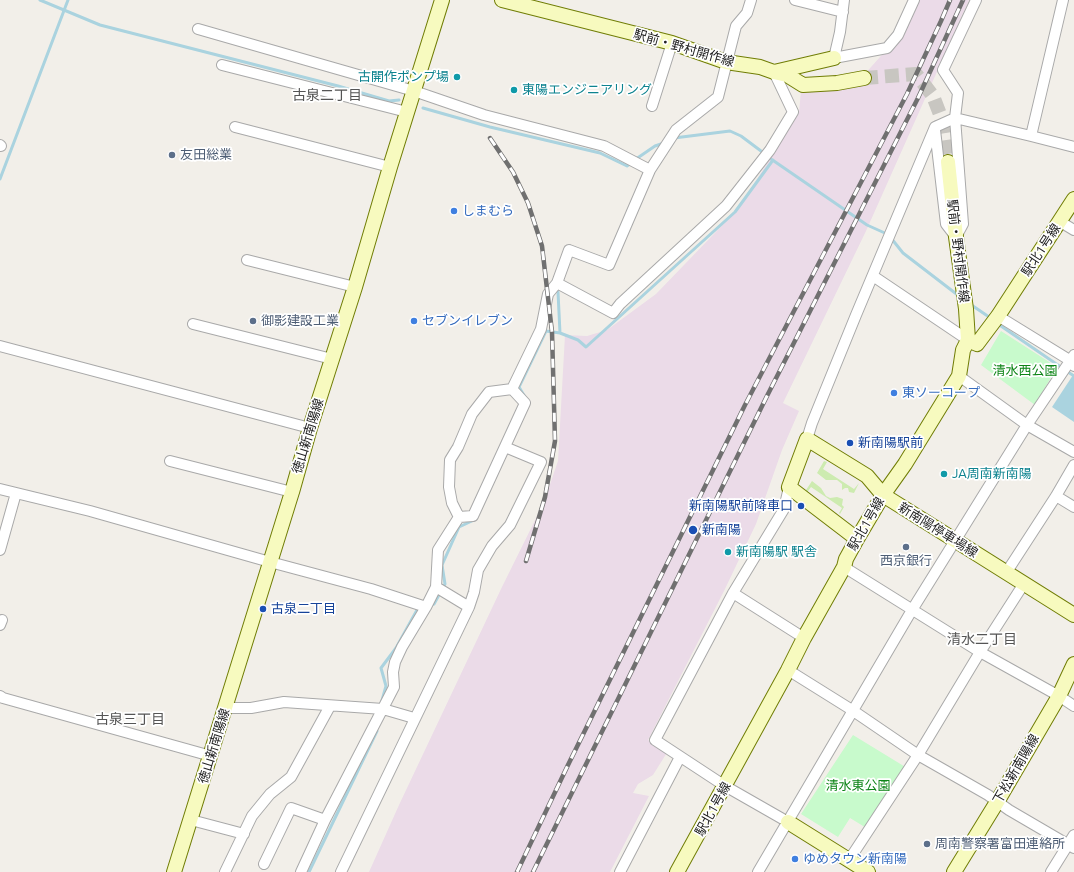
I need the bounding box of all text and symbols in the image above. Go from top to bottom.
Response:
street label: 駅前・野村開作線 [632,26,736,70]
place label: 古開作ポンプ場 [358,69,449,85]
marker: 古開作ポンプ場 [452,72,462,82]
place label: 東陽エンジニアリング [522,82,652,98]
marker: 東陽エンジニアリング [509,85,519,95]
district label: 古泉二丁目 [292,87,362,103]
place label: 友田総業 [180,147,232,163]
marker: 友田総業 [167,150,177,160]
street label: 駅前・野村開作線 [944,198,972,304]
place label: しまむら [462,203,514,219]
marker: しまむら [449,206,459,216]
street label: 駅北1号線 [1018,221,1064,279]
place label: 御影建設工業 [261,313,339,329]
place label: セブンイレブン [422,313,513,329]
marker: 御影建設工業 [248,316,258,326]
marker: セブンイレブン [409,316,419,326]
park label: 清水西公園 [993,363,1057,379]
place label: 東ソーコープ [902,385,980,401]
marker: 東ソーコープ [889,388,899,398]
street label: 徳山新南陽線 [289,396,327,476]
place label: 新南陽駅前 [858,435,923,451]
marker: 新南陽駅前 [845,438,855,448]
place label: JA周南新南陽 [952,466,1032,482]
marker: JA周南新南陽 [939,469,949,479]
street label: 駅北1号線 [844,494,888,554]
place label: 新南陽駅前降車口 [689,498,793,514]
street label: 新南陽停車場線 [895,499,981,561]
marker: 新南陽駅前降車口 [796,501,806,511]
place label: 新南陽 [702,522,741,538]
marker: 新南陽 [687,524,699,536]
marker: 西京銀行 [901,542,911,552]
place label: 新南陽駅 駅舎 [736,544,817,560]
marker: 新南陽駅 駅舎 [723,547,733,557]
place label: 西京銀行 [880,553,932,569]
place label: 古泉二丁目 [271,601,336,617]
marker: 古泉二丁目 [258,604,268,614]
district label: 清水二丁目 [947,631,1017,647]
street label: 徳山新南陽線 [195,706,233,786]
district label: 古泉三丁目 [95,711,165,727]
street label: 下松新南陽線 [990,731,1042,807]
park label: 清水東公園 [826,778,890,794]
street label: 駅北1号線 [692,779,734,839]
place label: 周南警察署富田連絡所 [935,836,1065,852]
marker: 周南警察署富田連絡所 [922,839,932,849]
place label: ゆめタウン新南陽 [803,851,907,867]
marker: ゆめタウン新南陽 [790,854,800,864]

